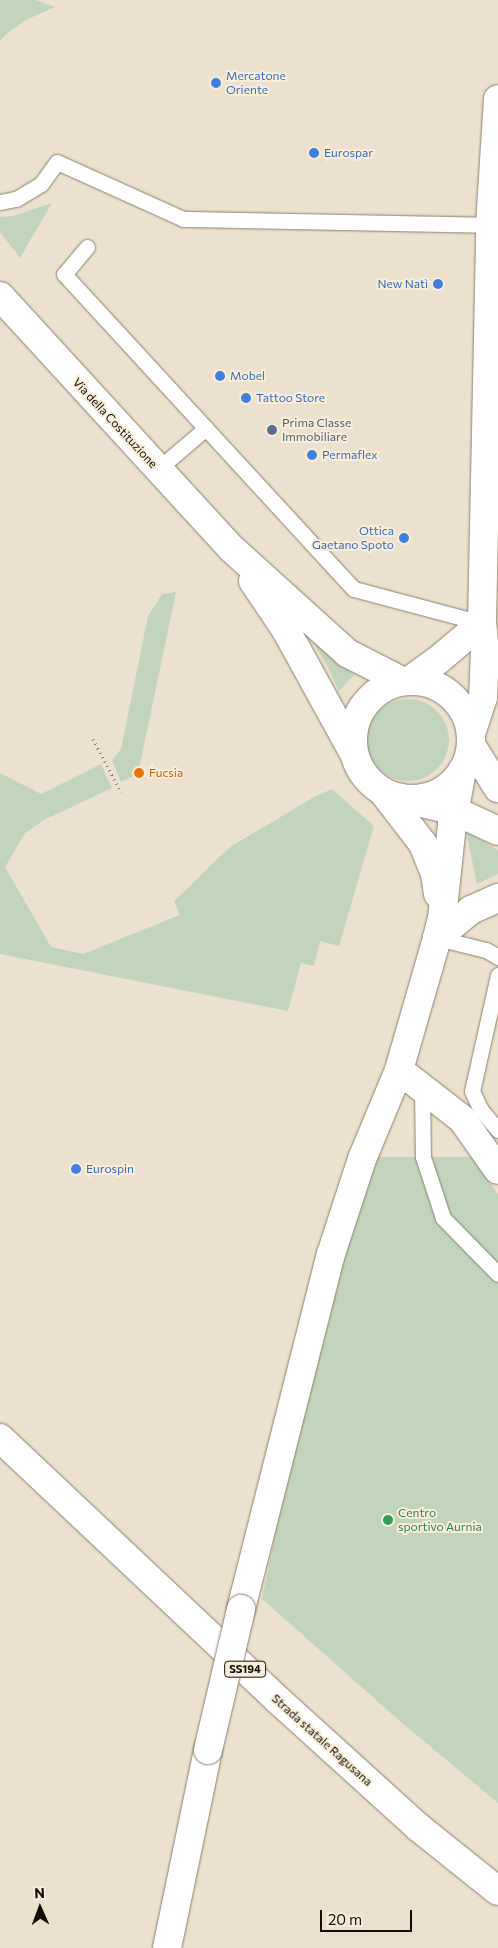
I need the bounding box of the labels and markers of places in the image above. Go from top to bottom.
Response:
place label: Mercatone Oriente [226,69,286,97]
marker: Mercatone Oriente [210,77,222,89]
place label: Eurospar [324,146,373,160]
marker: Eurospar [308,147,320,159]
place label: New Natì [378,277,428,291]
marker: New Natì [432,278,444,290]
place label: Mobel [230,369,265,383]
marker: Mobel [214,370,226,382]
place label: Tattoo Store [256,391,325,405]
marker: Tattoo Store [240,392,252,404]
place label: Prima Classe Immobiliare [282,416,351,444]
marker: Prima Classe Immobiliare [266,424,278,436]
place label: Permaflex [322,448,378,462]
marker: Permaflex [306,449,318,461]
place label: Ottica Gaetano Spoto [312,524,394,552]
marker: Ottica Gaetano Spoto [398,532,410,544]
place label: Fucsia [149,766,183,780]
marker: Fucsia [133,767,145,779]
place label: Eurospin [86,1162,134,1176]
marker: Eurospin [70,1163,82,1175]
place label: Centro sportivo Aurnia [398,1506,482,1534]
marker: Centro sportivo Aurnia [382,1514,394,1526]

